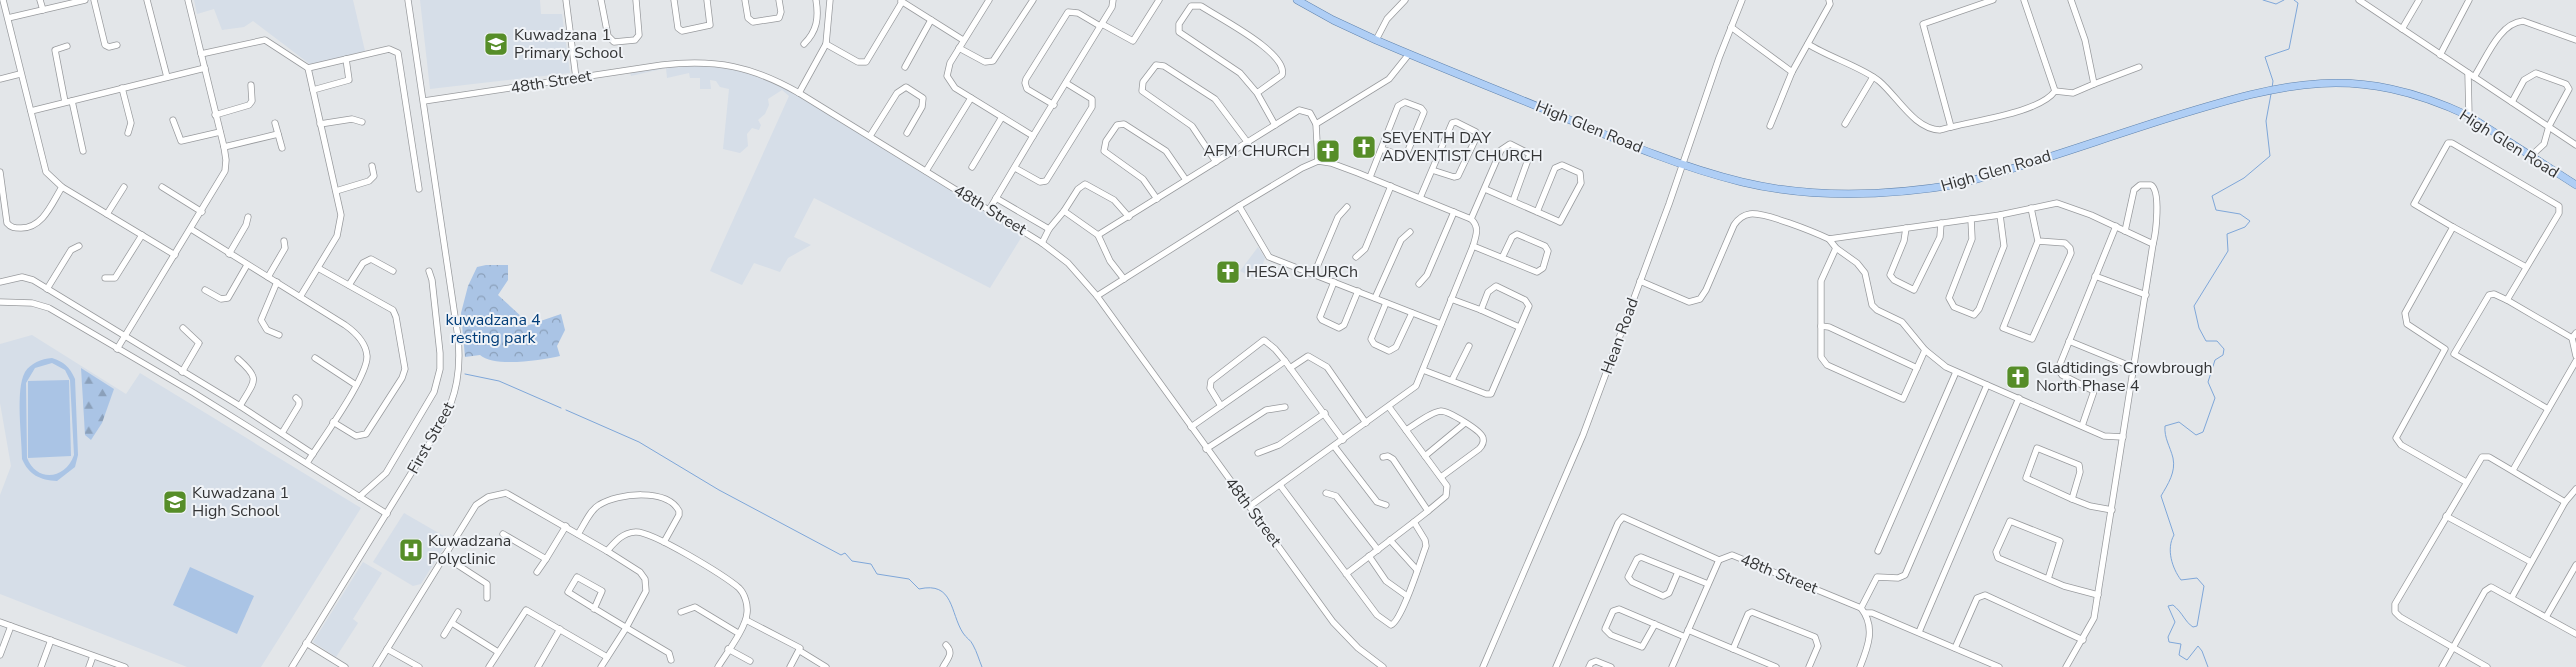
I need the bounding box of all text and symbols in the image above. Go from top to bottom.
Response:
place label: Kuwadzana 1 Primary School [514,24,623,64]
school or university icon: Kuwadzana 1 Primary School [483,31,509,57]
street label: 48th Street [509,65,593,99]
street label: High Glen Road [1532,96,1646,158]
street label: High Glen Road [2455,105,2563,183]
place label: SEVENTH DAY ADVENTIST CHURCH [1382,127,1543,167]
church icon: SEVENTH DAY ADVENTIST CHURCH [1351,134,1377,160]
church icon: AFM CHURCH [1315,138,1341,164]
place label: AFM CHURCH [1204,140,1310,162]
street label: High Glen Road [1938,145,2054,197]
street label: 48th Street [949,180,1031,241]
church icon: HESA CHURCh [1215,259,1241,285]
place label: HESA CHURCh [1246,261,1358,283]
street label: Hean Road [1596,295,1644,377]
park label: kuwadzana 4 resting park [445,309,541,349]
place label: Gladtidings Crowbrough North Phase 4 [2036,357,2213,397]
church icon: Gladtidings Crowbrough North Phase 4 [2005,364,2031,390]
street label: First Street [402,398,460,478]
street label: 48th Street [1220,473,1287,552]
place label: Kuwadzana 1 High School [192,482,289,522]
school or university icon: Kuwadzana 1 High School [162,489,188,515]
place label: Kuwadzana Polyclinic [428,530,511,570]
hospital icon: Kuwadzana Polyclinic [398,537,424,563]
street label: 48th Street [1737,549,1821,600]

